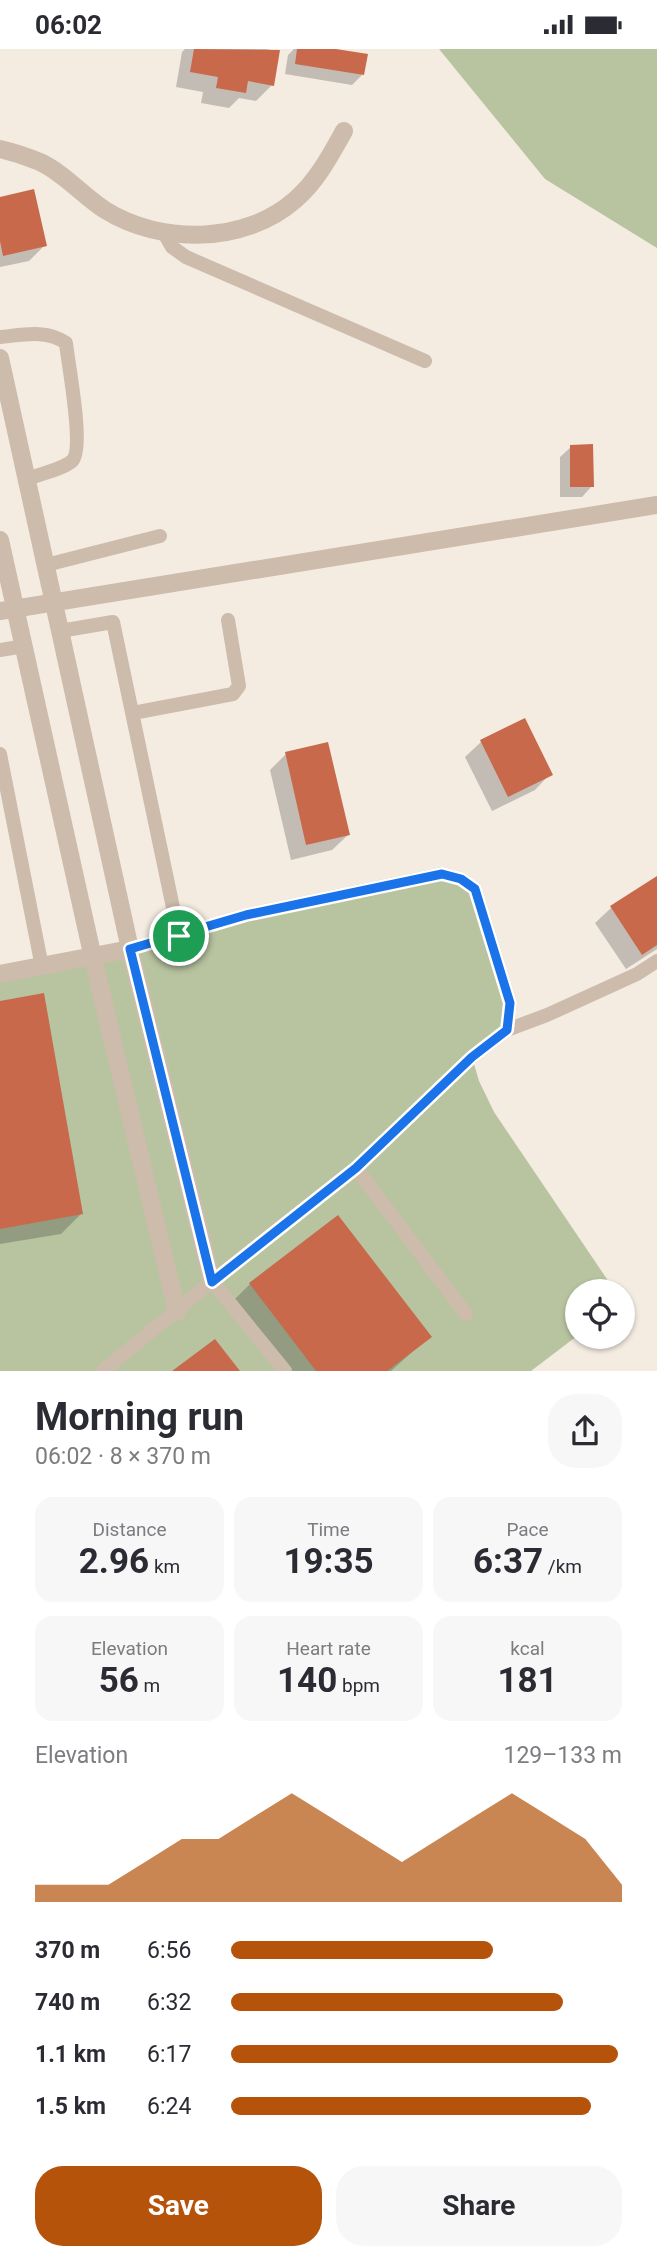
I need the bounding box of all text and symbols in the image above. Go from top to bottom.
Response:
text: 06:02 [35,10,102,40]
pin [149,906,209,966]
icon: arrive [160,917,198,955]
map controls [565,1279,635,1349]
button: locate [565,1279,635,1349]
button: share [548,1394,622,1468]
text: Morning run [35,1395,244,1439]
text: 06:02 · 8 × 370 m [35,1443,211,1470]
text: Distance [93,1518,166,1541]
text: Time [307,1518,350,1541]
text: Pace [506,1518,549,1541]
text: 2.96 [79,1541,149,1582]
text: 19:35 [283,1541,374,1582]
text: 6:37 [473,1541,543,1582]
text: km [149,1555,180,1578]
text: /km [543,1555,582,1578]
text: Elevation [91,1637,168,1660]
text: Heart rate [286,1637,371,1660]
text: kcal [510,1637,545,1660]
text: 56 [99,1660,139,1701]
text: 140 [277,1660,337,1701]
text: 181 [497,1660,558,1701]
text: m [139,1674,160,1697]
text: bpm [337,1674,380,1697]
text: Elevation [35,1742,128,1769]
text: 129–133 m [503,1742,622,1769]
text: 370 m [35,1937,100,1964]
text: 6:56 [147,1937,191,1964]
text: 740 m [35,1989,100,2016]
text: 6:32 [147,1989,191,2016]
text: 1.1 km [35,2041,106,2068]
text: 6:17 [147,2041,191,2068]
text: 1.5 km [35,2093,106,2120]
text: 6:24 [147,2093,191,2120]
button: Save [35,2166,322,2246]
button: Share [336,2166,622,2246]

